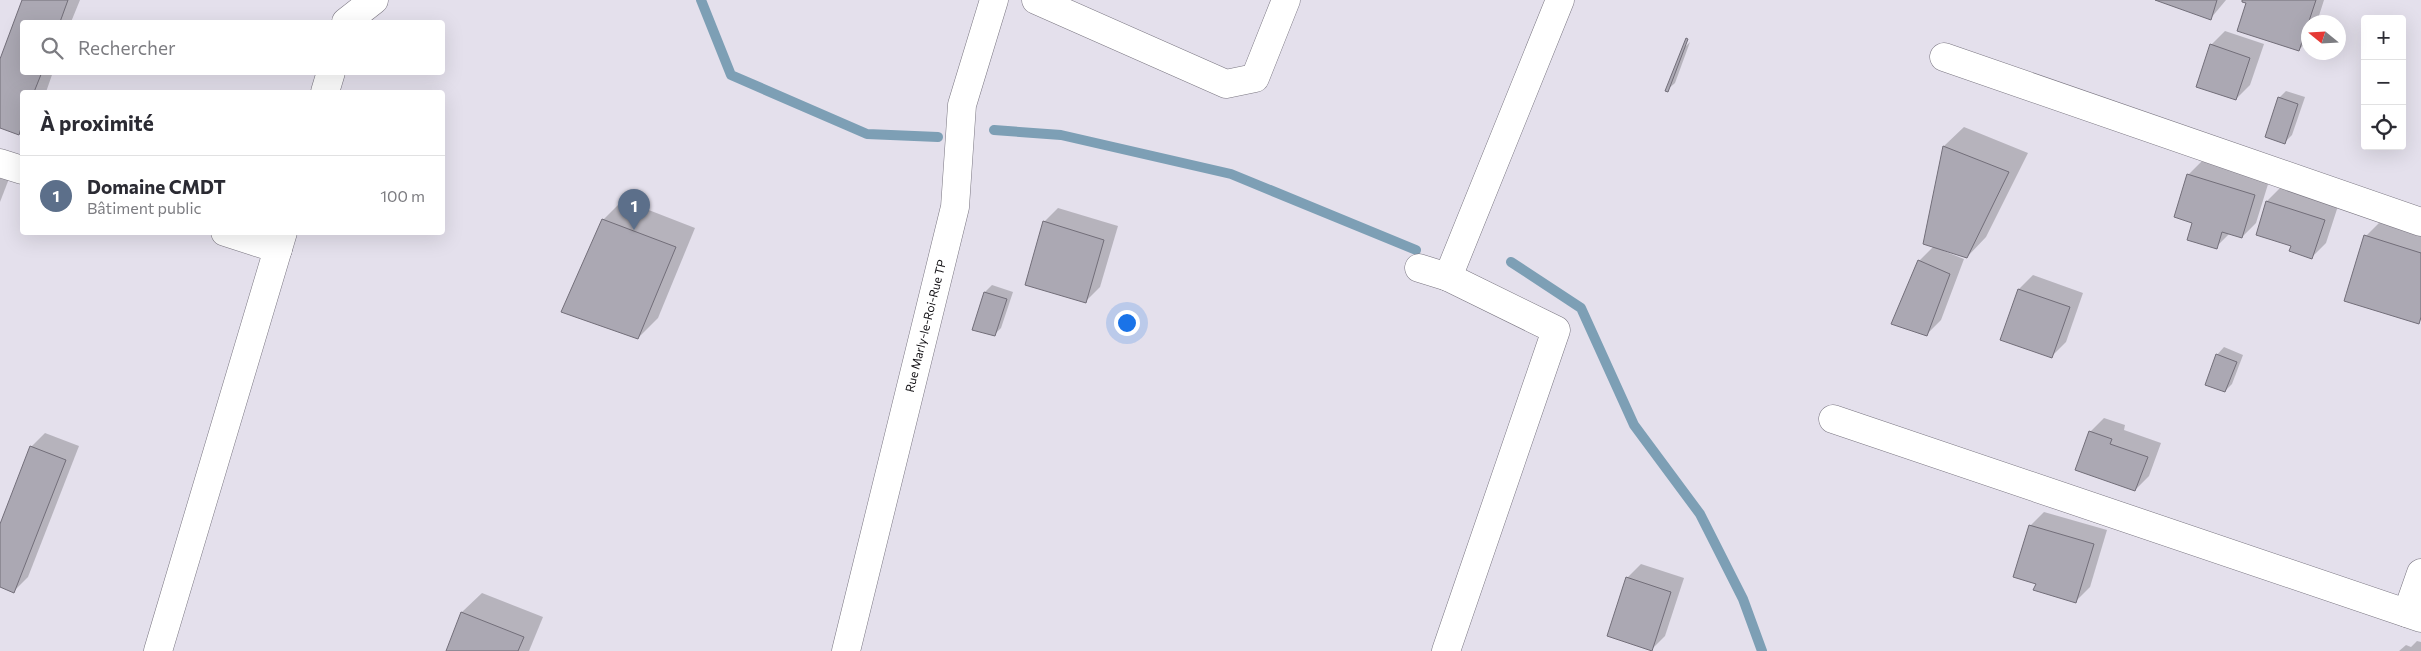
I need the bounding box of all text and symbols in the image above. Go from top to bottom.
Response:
north arrow [2301,15,2346,60]
map controls [2361,15,2406,150]
button: + [2361,15,2406,60]
search box [20,20,445,75]
icon: search [38,34,66,62]
text: Rechercher [78,36,176,59]
button: − [2361,60,2406,105]
button: locate [2361,105,2406,150]
text: À proximité [40,110,154,135]
text: Domaine CMDT [87,175,226,198]
text: 1 [52,186,60,205]
text: 100 m [380,186,425,205]
pin: 1 [618,189,650,230]
text: Bâtiment public [87,198,201,217]
street label: Rue Marly-le-Roi-Rue TP [902,258,948,393]
your location [1114,310,1140,336]

